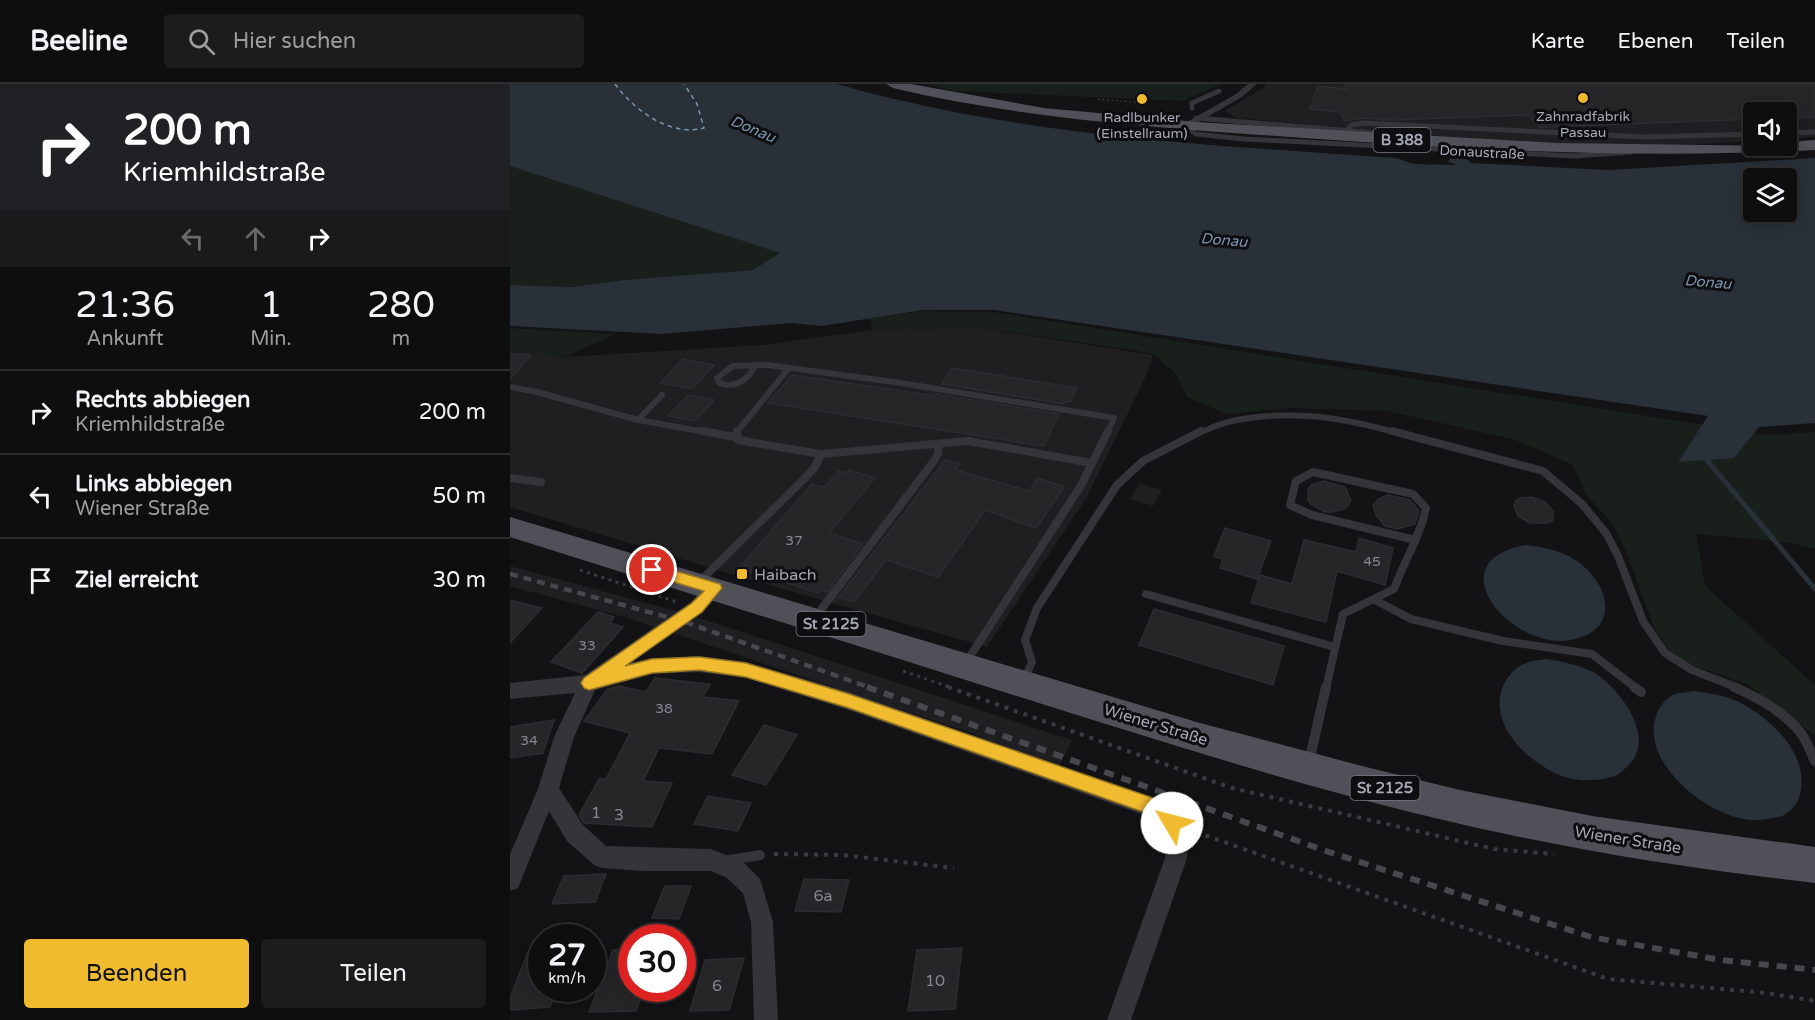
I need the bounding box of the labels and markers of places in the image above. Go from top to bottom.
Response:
marker: Zahnradfabrik Passau [1576,91,1590,105]
marker: Radlbunker (Einstellraum) [1135,92,1149,106]
place label: Zahnradfabrik Passau [1536,108,1630,141]
place label: Radlbunker (Einstellraum) [1097,109,1188,142]
pin [626,544,677,595]
place label: Haibach [754,565,816,585]
marker: Haibach [735,567,749,581]

